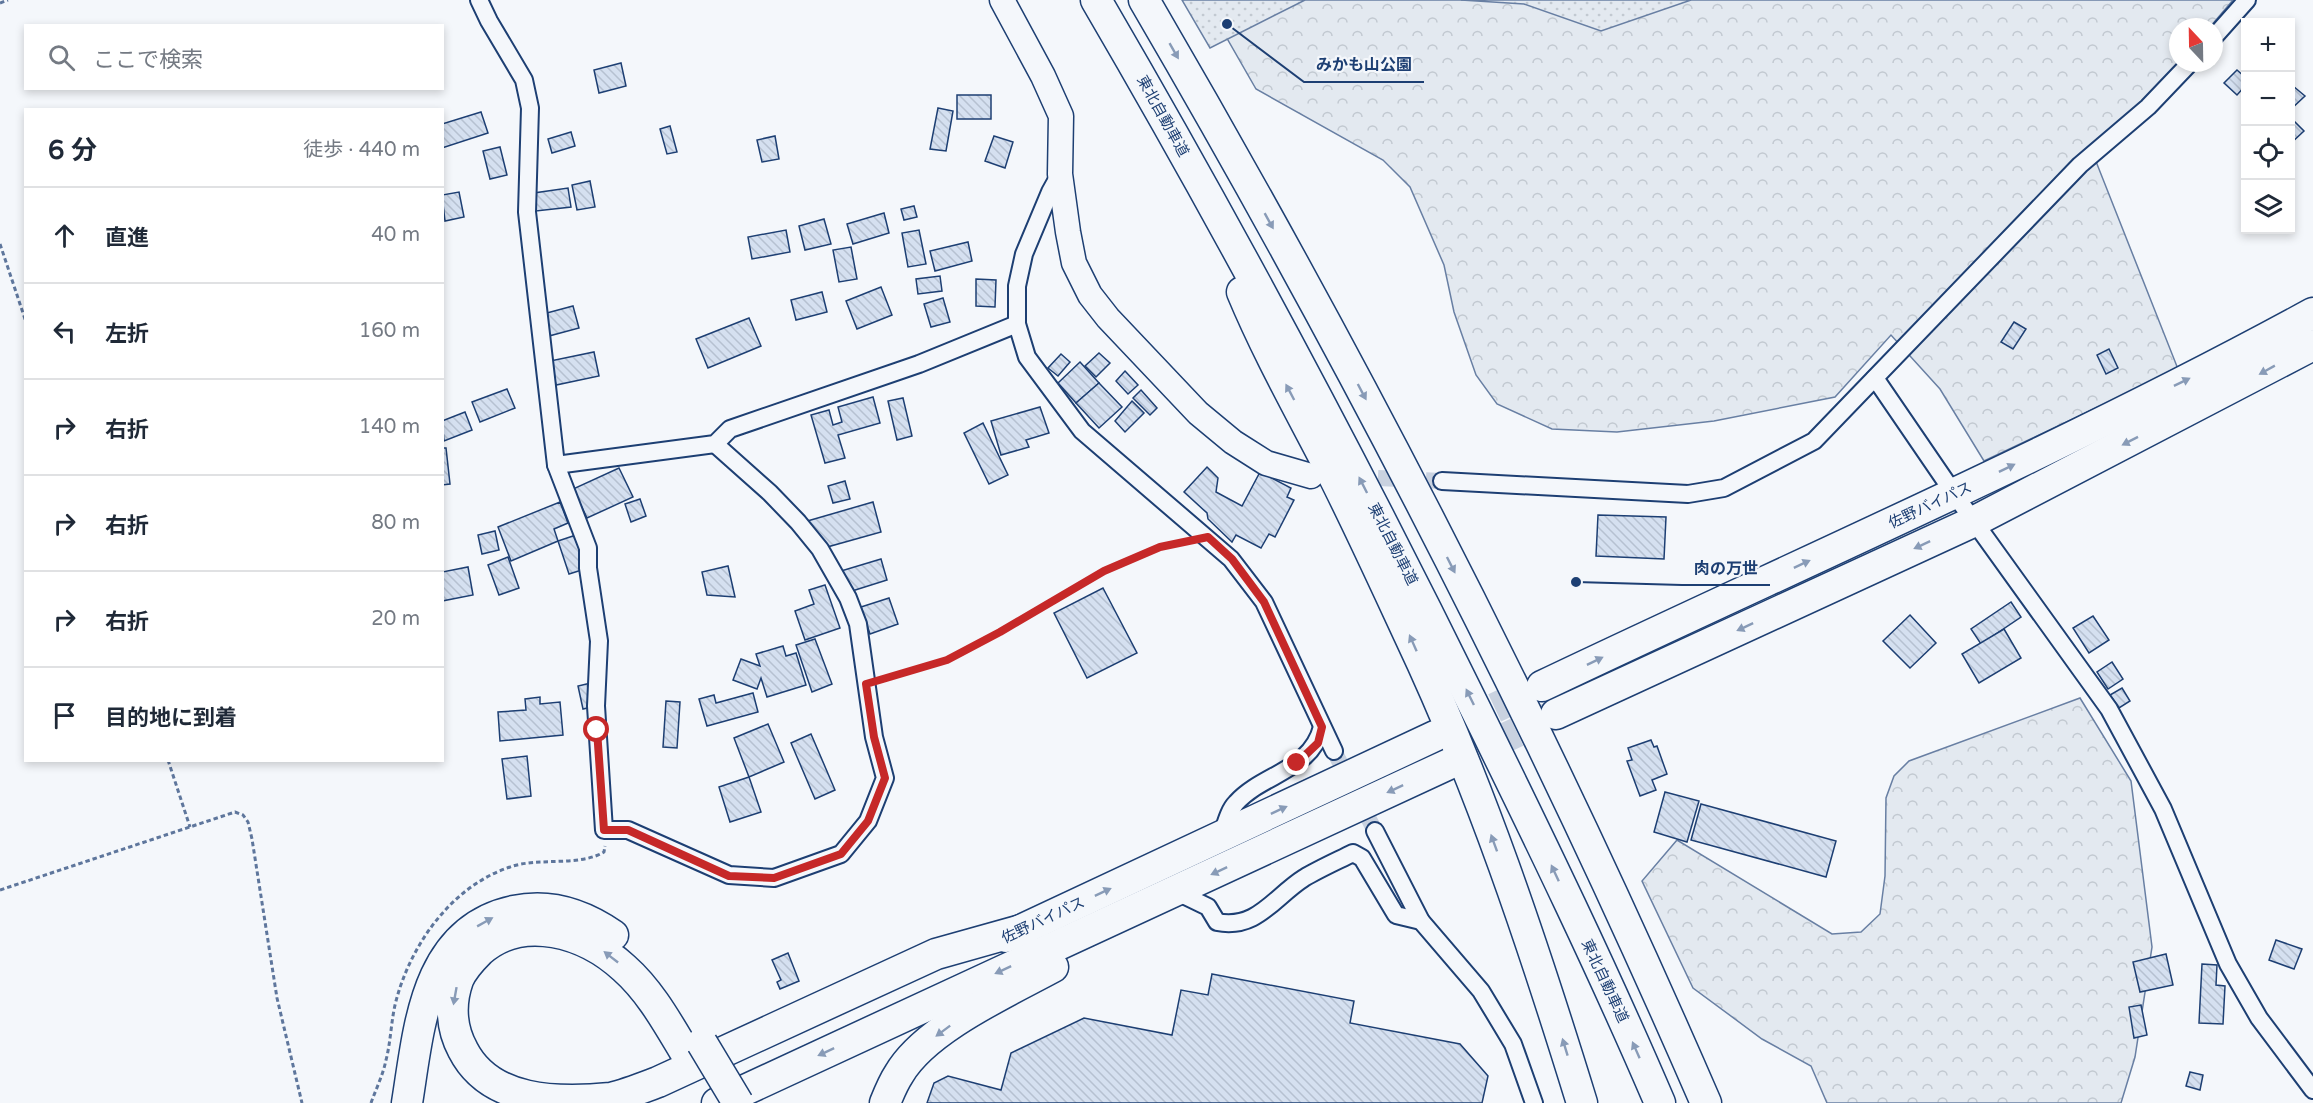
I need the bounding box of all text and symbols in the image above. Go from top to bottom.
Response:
north arrow [2169,18,2223,72]
map controls [2241,18,2295,234]
button: + [2241,18,2295,72]
search box [24,24,444,90]
icon: search [45,41,78,74]
one-way arrow [1168,42,1178,59]
text: ここで検索 [93,47,203,73]
callout: みかも山公園 [1304,48,1424,82]
text: みかも山公園 [1316,55,1412,75]
street label: 東北自動車道 [1133,72,1193,160]
button: − [2241,72,2295,126]
button: locate [2241,126,2295,180]
text: 6 分 [48,135,97,166]
text: 徒歩 · 440 m [303,138,420,162]
button: layers [2241,180,2295,234]
one-way arrow [1264,212,1274,229]
icon: ahead [48,219,81,252]
text: 40 m [371,223,420,247]
text: 直進 [105,225,149,251]
icon: left [48,315,81,348]
text: 160 m [359,319,420,343]
text: 左折 [105,321,149,347]
one-way arrow [2258,365,2275,375]
one-way arrow [2173,377,2190,386]
one-way arrow [1285,384,1295,401]
one-way arrow [1357,384,1367,401]
icon: right [48,411,81,444]
text: 140 m [359,415,420,439]
text: 右折 [105,417,149,443]
one-way arrow [2122,436,2139,446]
one-way arrow [1998,464,2016,474]
one-way arrow [1359,477,1368,494]
street label: 佐野バイパス [1886,478,1974,532]
street label: 東北自動車道 [1365,500,1421,588]
icon: right [48,507,81,540]
text: 80 m [371,511,420,535]
text: 右折 [105,513,149,539]
one-way arrow [1913,541,1930,550]
callout: 肉の万世 [1682,551,1770,585]
one-way arrow [1446,557,1456,574]
text: 肉の万世 [1694,559,1758,579]
one-way arrow [1794,560,1811,569]
icon: right [48,603,81,636]
text: 20 m [371,607,420,631]
text: 右折 [105,609,149,635]
one-way arrow [1736,623,1753,632]
one-way arrow [1408,633,1418,651]
one-way arrow [1586,656,1603,665]
one-way arrow [1465,688,1475,705]
icon: arrive [48,699,81,732]
text: 目的地に到着 [105,705,237,731]
route start [583,716,609,742]
route end [1283,749,1309,775]
one-way arrow [1386,784,1404,794]
one-way arrow [1271,805,1288,814]
one-way arrow [1489,834,1499,852]
one-way arrow [1550,864,1559,881]
one-way arrow [1209,866,1227,876]
one-way arrow [1094,888,1111,897]
street label: 佐野バイパス [999,893,1087,947]
one-way arrow [477,916,493,927]
street label: 東北自動車道 [1578,936,1632,1026]
one-way arrow [603,952,618,964]
one-way arrow [995,965,1012,974]
one-way arrow [450,986,459,1005]
one-way arrow [935,1025,951,1037]
one-way arrow [1560,1038,1569,1056]
one-way arrow [1632,1041,1641,1058]
one-way arrow [818,1047,835,1056]

